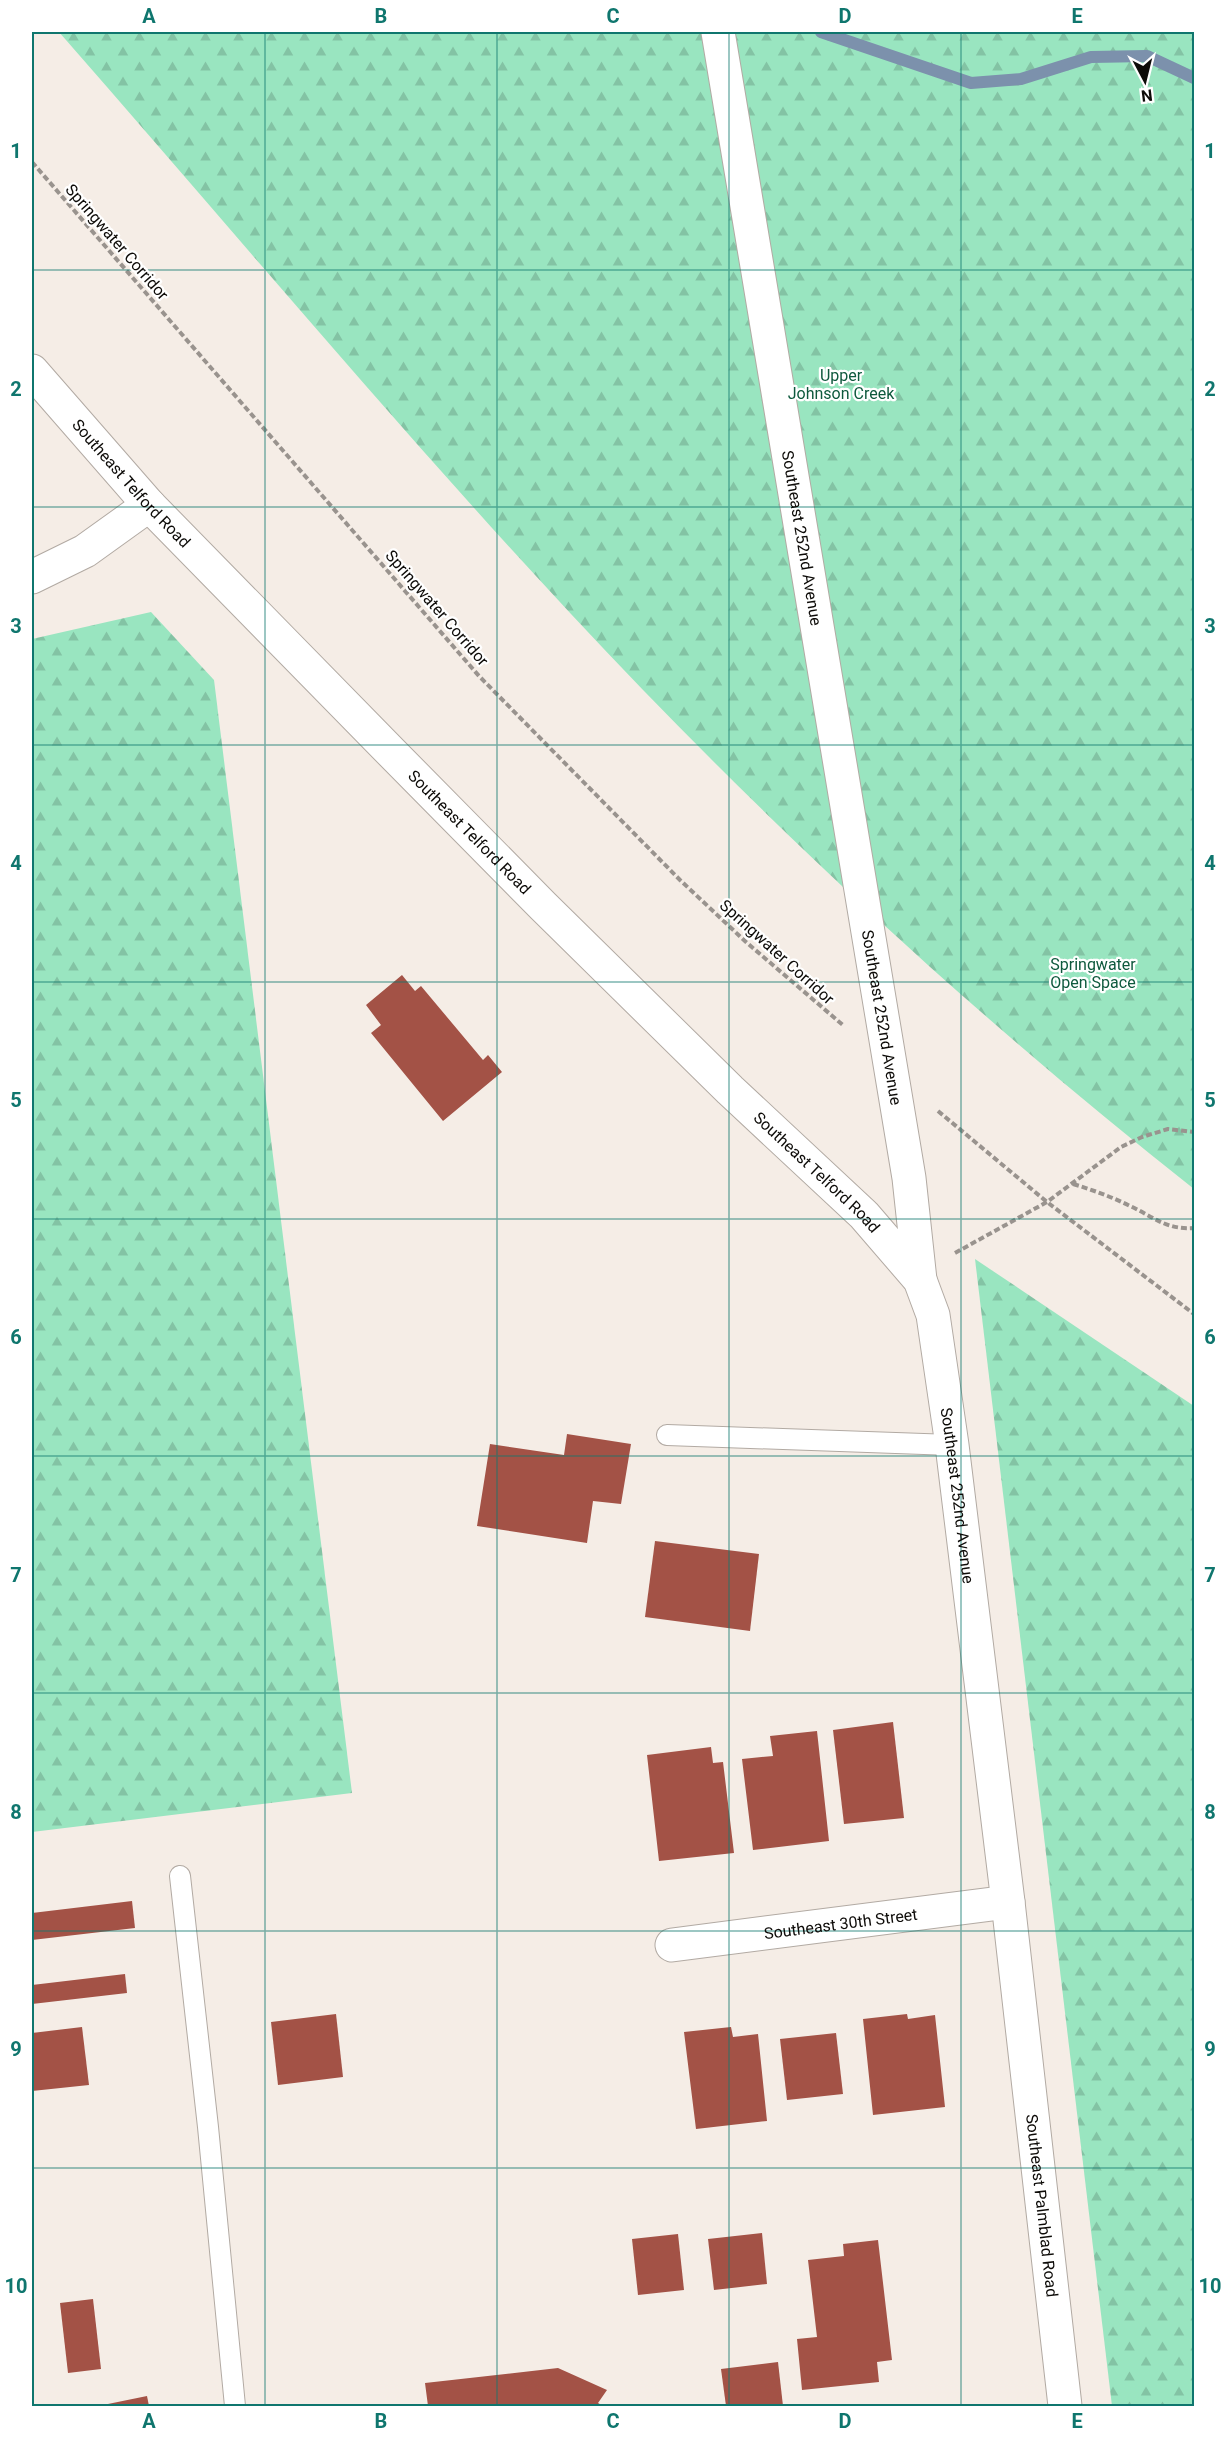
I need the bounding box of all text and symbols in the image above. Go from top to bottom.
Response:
text: A [142,4,156,28]
text: B [375,4,387,28]
text: C [606,4,620,28]
text: D [839,4,852,28]
text: E [1071,4,1083,28]
north arrow [1115,51,1175,111]
text: N [1140,85,1154,106]
text: 1 [10,139,22,163]
text: 1 [1204,139,1216,163]
street label: Springwater Corridor [62,180,173,304]
park label: Upper Johnson Creek [788,366,895,403]
text: 2 [10,377,22,401]
text: 2 [1204,377,1216,401]
street label: Southeast Telford Road [69,415,195,551]
street label: Southeast 252nd Avenue [778,449,826,627]
street label: Springwater Corridor [382,546,493,670]
text: 3 [10,614,22,638]
text: 3 [1204,614,1216,638]
street label: Southeast Telford Road [405,766,535,898]
text: 4 [10,851,22,875]
text: 4 [1204,851,1216,875]
street label: Springwater Corridor [716,896,839,1009]
street label: Southeast 252nd Avenue [858,928,906,1106]
park label: Springwater Open Space [1050,955,1136,992]
text: 5 [10,1088,22,1112]
text: 5 [1204,1088,1216,1112]
street label: Southeast Telford Road [750,1108,884,1236]
text: 6 [10,1325,22,1349]
text: 6 [1204,1325,1216,1349]
street label: Southeast 252nd Avenue [937,1406,978,1585]
text: 7 [10,1563,22,1587]
text: 7 [1204,1563,1216,1587]
text: 8 [10,1800,22,1824]
text: 8 [1204,1800,1216,1824]
street label: Southeast 30th Street [763,1904,918,1943]
text: 9 [10,2037,22,2061]
text: 9 [1204,2037,1216,2061]
street label: Southeast Palmblad Road [1023,2113,1062,2298]
text: 10 [5,2274,27,2298]
text: 10 [1199,2274,1221,2298]
text: A [142,2409,156,2433]
text: B [375,2409,387,2433]
text: C [606,2409,620,2433]
text: D [839,2409,852,2433]
text: E [1071,2409,1083,2433]

